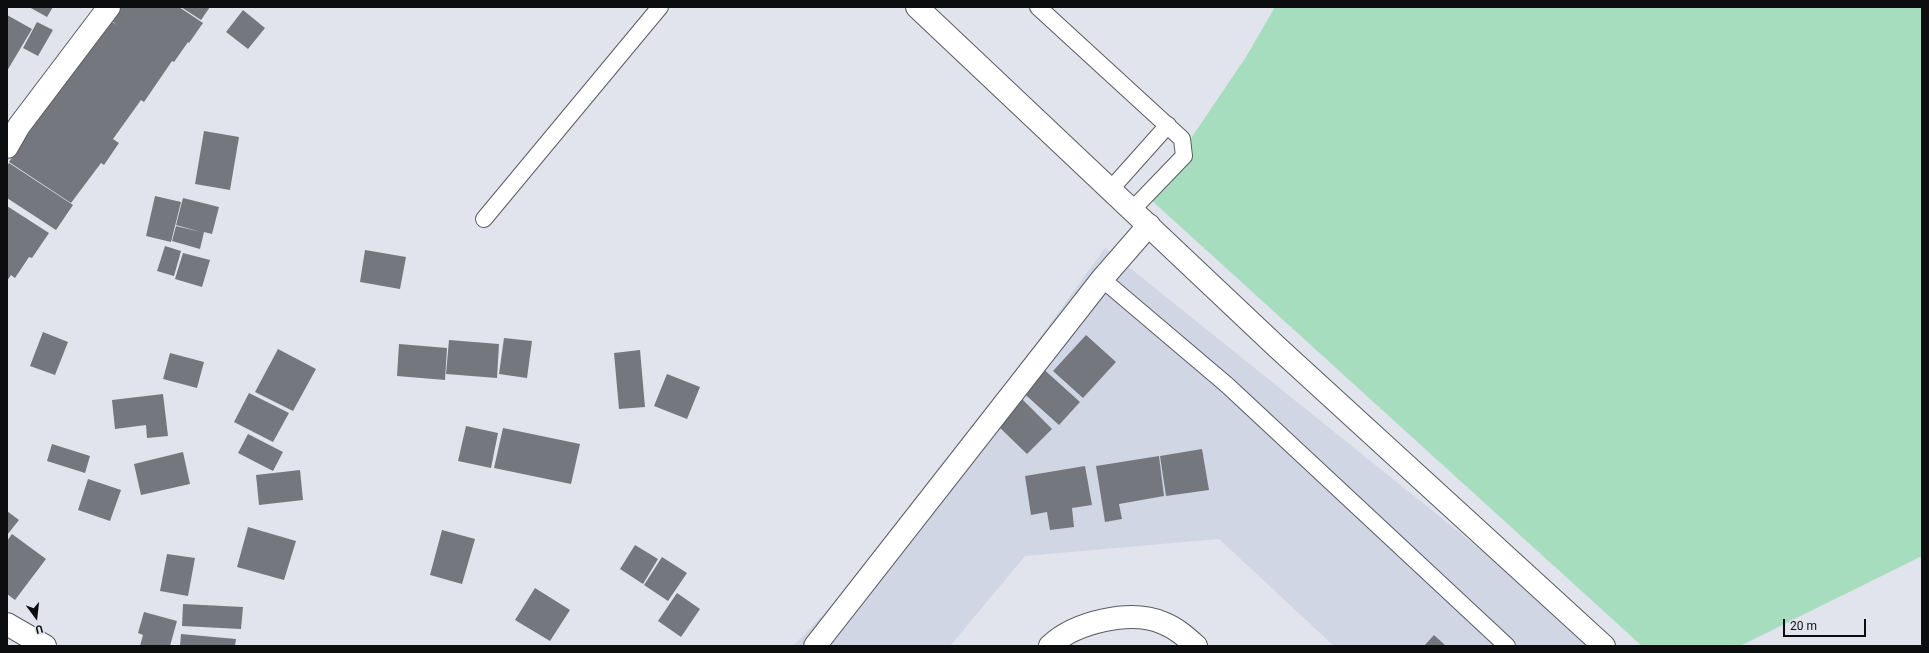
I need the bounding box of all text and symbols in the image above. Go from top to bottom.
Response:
north arrow [16,597,56,637]
scale bar [1785,611,1868,637]
text: 20 m [1790,619,1817,633]
text: U [34,622,44,636]

